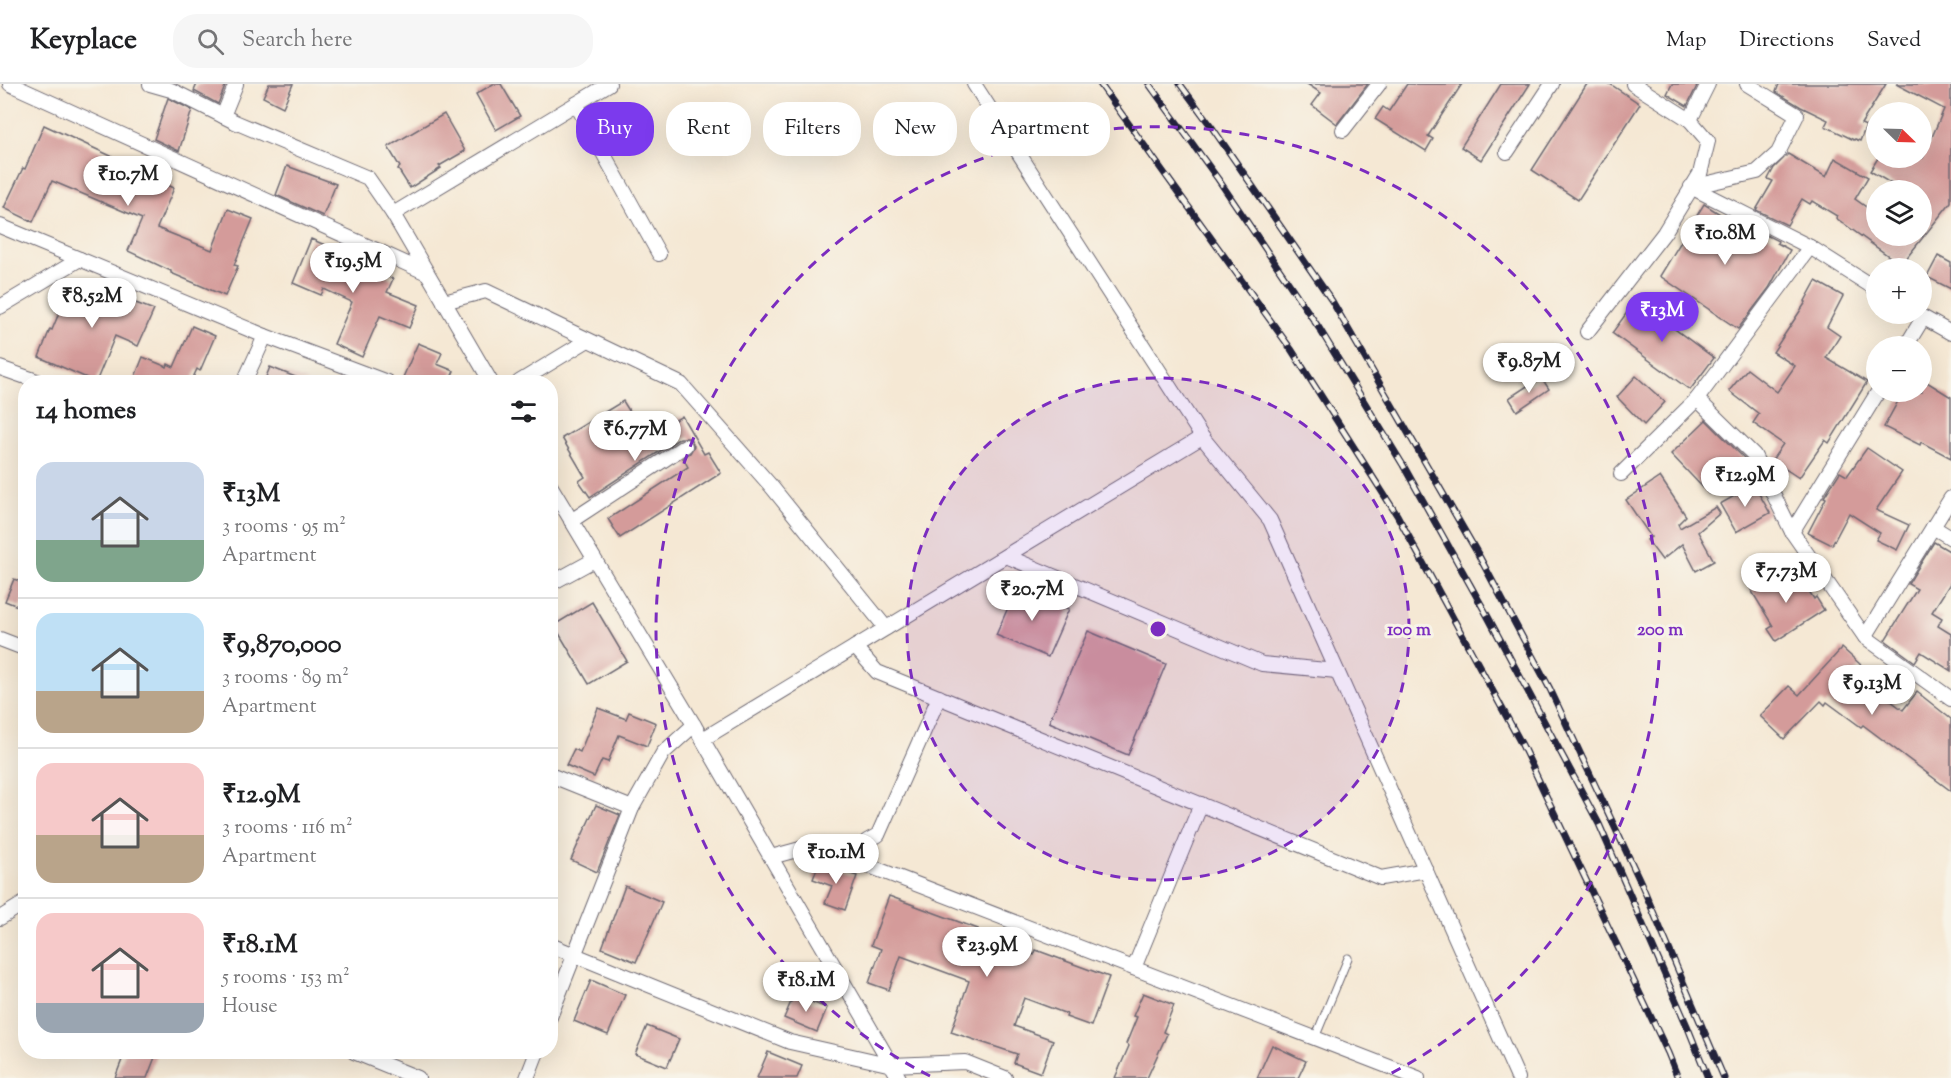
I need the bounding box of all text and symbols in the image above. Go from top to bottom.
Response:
search box [173,14,593,68]
text: Keyplace [30,21,137,61]
icon: search [194,25,227,58]
text: Search here [242,25,352,57]
text: Map [1666,26,1706,56]
text: Directions [1739,26,1834,56]
text: Saved [1867,26,1921,56]
chip: Buy [576,102,654,156]
chip: Rent [666,102,751,156]
chip: Filters [763,102,861,156]
chip: New [873,102,957,156]
chip: Apartment [969,102,1110,156]
north arrow [1866,102,1932,168]
map controls [1866,102,1932,402]
pin: ₹10.7M [79,156,177,207]
text: ₹10.7M [97,161,159,190]
button: layers [1866,180,1932,246]
pin: ₹10.8M [1676,215,1774,266]
text: ₹10.8M [1694,220,1756,249]
pin: ₹19.5M [304,243,402,294]
text: ₹19.5M [324,248,382,277]
button: + [1866,258,1932,324]
pin: ₹8.52M [43,278,141,329]
text: ₹8.52M [62,283,122,312]
pin: ₹13M [1626,292,1698,343]
text: ₹13M [1640,297,1684,326]
button: − [1866,336,1932,402]
pin: ₹9.87M [1480,343,1578,394]
text: ₹9.87M [1497,348,1561,377]
text: 14 homes [36,393,136,430]
icon: filters [507,395,540,428]
pin: ₹6.77M [586,411,684,462]
text: ₹6.77M [603,416,667,445]
pin: ₹12.9M [1696,457,1794,508]
text: ₹12.9M [1715,462,1775,491]
text: ₹13M [222,476,280,513]
icon: home [84,486,156,558]
text: 3 rooms · 95 m² [222,513,346,542]
text: Apartment [222,542,317,571]
pin: ₹7.73M [1737,553,1835,604]
text: ₹7.73M [1755,558,1817,587]
pin: ₹20.7M [983,571,1081,622]
text: ₹20.7M [1000,576,1064,605]
text: 100 m [1387,618,1431,644]
text: 200 m [1637,618,1683,644]
centre of rings [1148,619,1168,639]
text: ₹9,870,000 [222,627,342,664]
icon: home [84,637,156,709]
text: 3 rooms · 89 m² [222,664,349,693]
pin: ₹9.13M [1823,665,1921,716]
text: ₹9.13M [1842,670,1902,699]
text: Apartment [222,693,317,722]
text: ₹12.9M [222,777,300,814]
icon: home [84,787,156,859]
text: 3 rooms · 116 m² [222,814,353,843]
pin: ₹10.1M [787,834,885,885]
text: ₹10.1M [807,839,865,868]
text: Apartment [222,843,317,872]
text: ₹18.1M [222,927,298,964]
pin: ₹23.9M [938,927,1036,978]
text: ₹23.9M [956,932,1018,961]
icon: home [84,937,156,1009]
pin: ₹18.1M [757,962,855,1013]
text: 5 rooms · 153 m² [222,964,350,993]
text: ₹18.1M [777,967,835,996]
text: House [222,993,277,1022]

